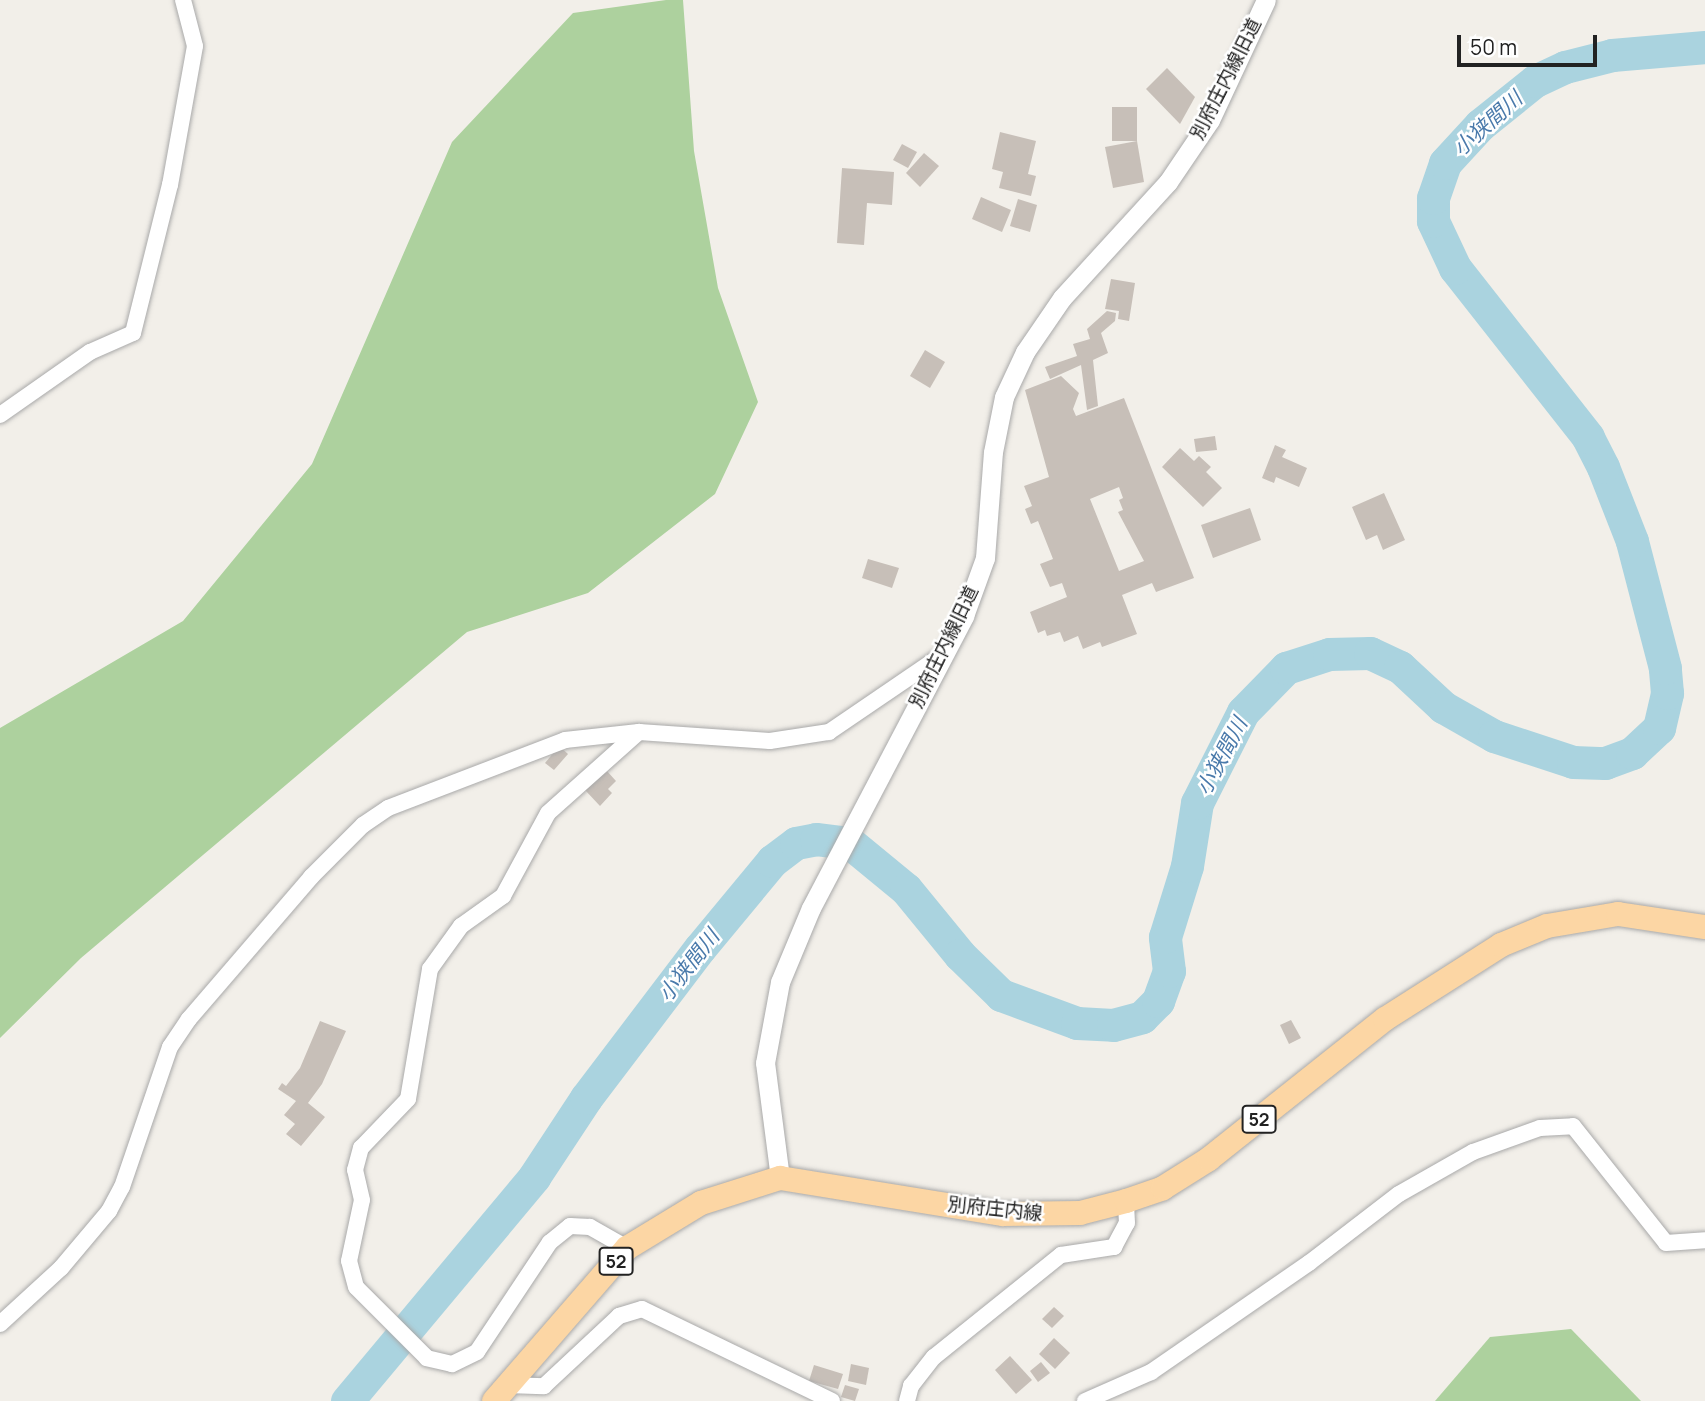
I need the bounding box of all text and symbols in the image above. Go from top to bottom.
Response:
street label: 別府庄内線旧道 [1186,15,1266,143]
scale bar [1460,21,1600,65]
text: 50 m [1470,33,1517,61]
water label: 小狭間川 [1447,86,1527,160]
street label: 別府庄内線旧道 [905,582,983,712]
water label: 小狭間川 [1190,713,1252,799]
water label: 小狭間川 [652,924,724,1006]
road number: 52 [1242,1104,1276,1134]
street label: 別府庄内線 [947,1193,1043,1225]
road number: 52 [598,1246,634,1276]

